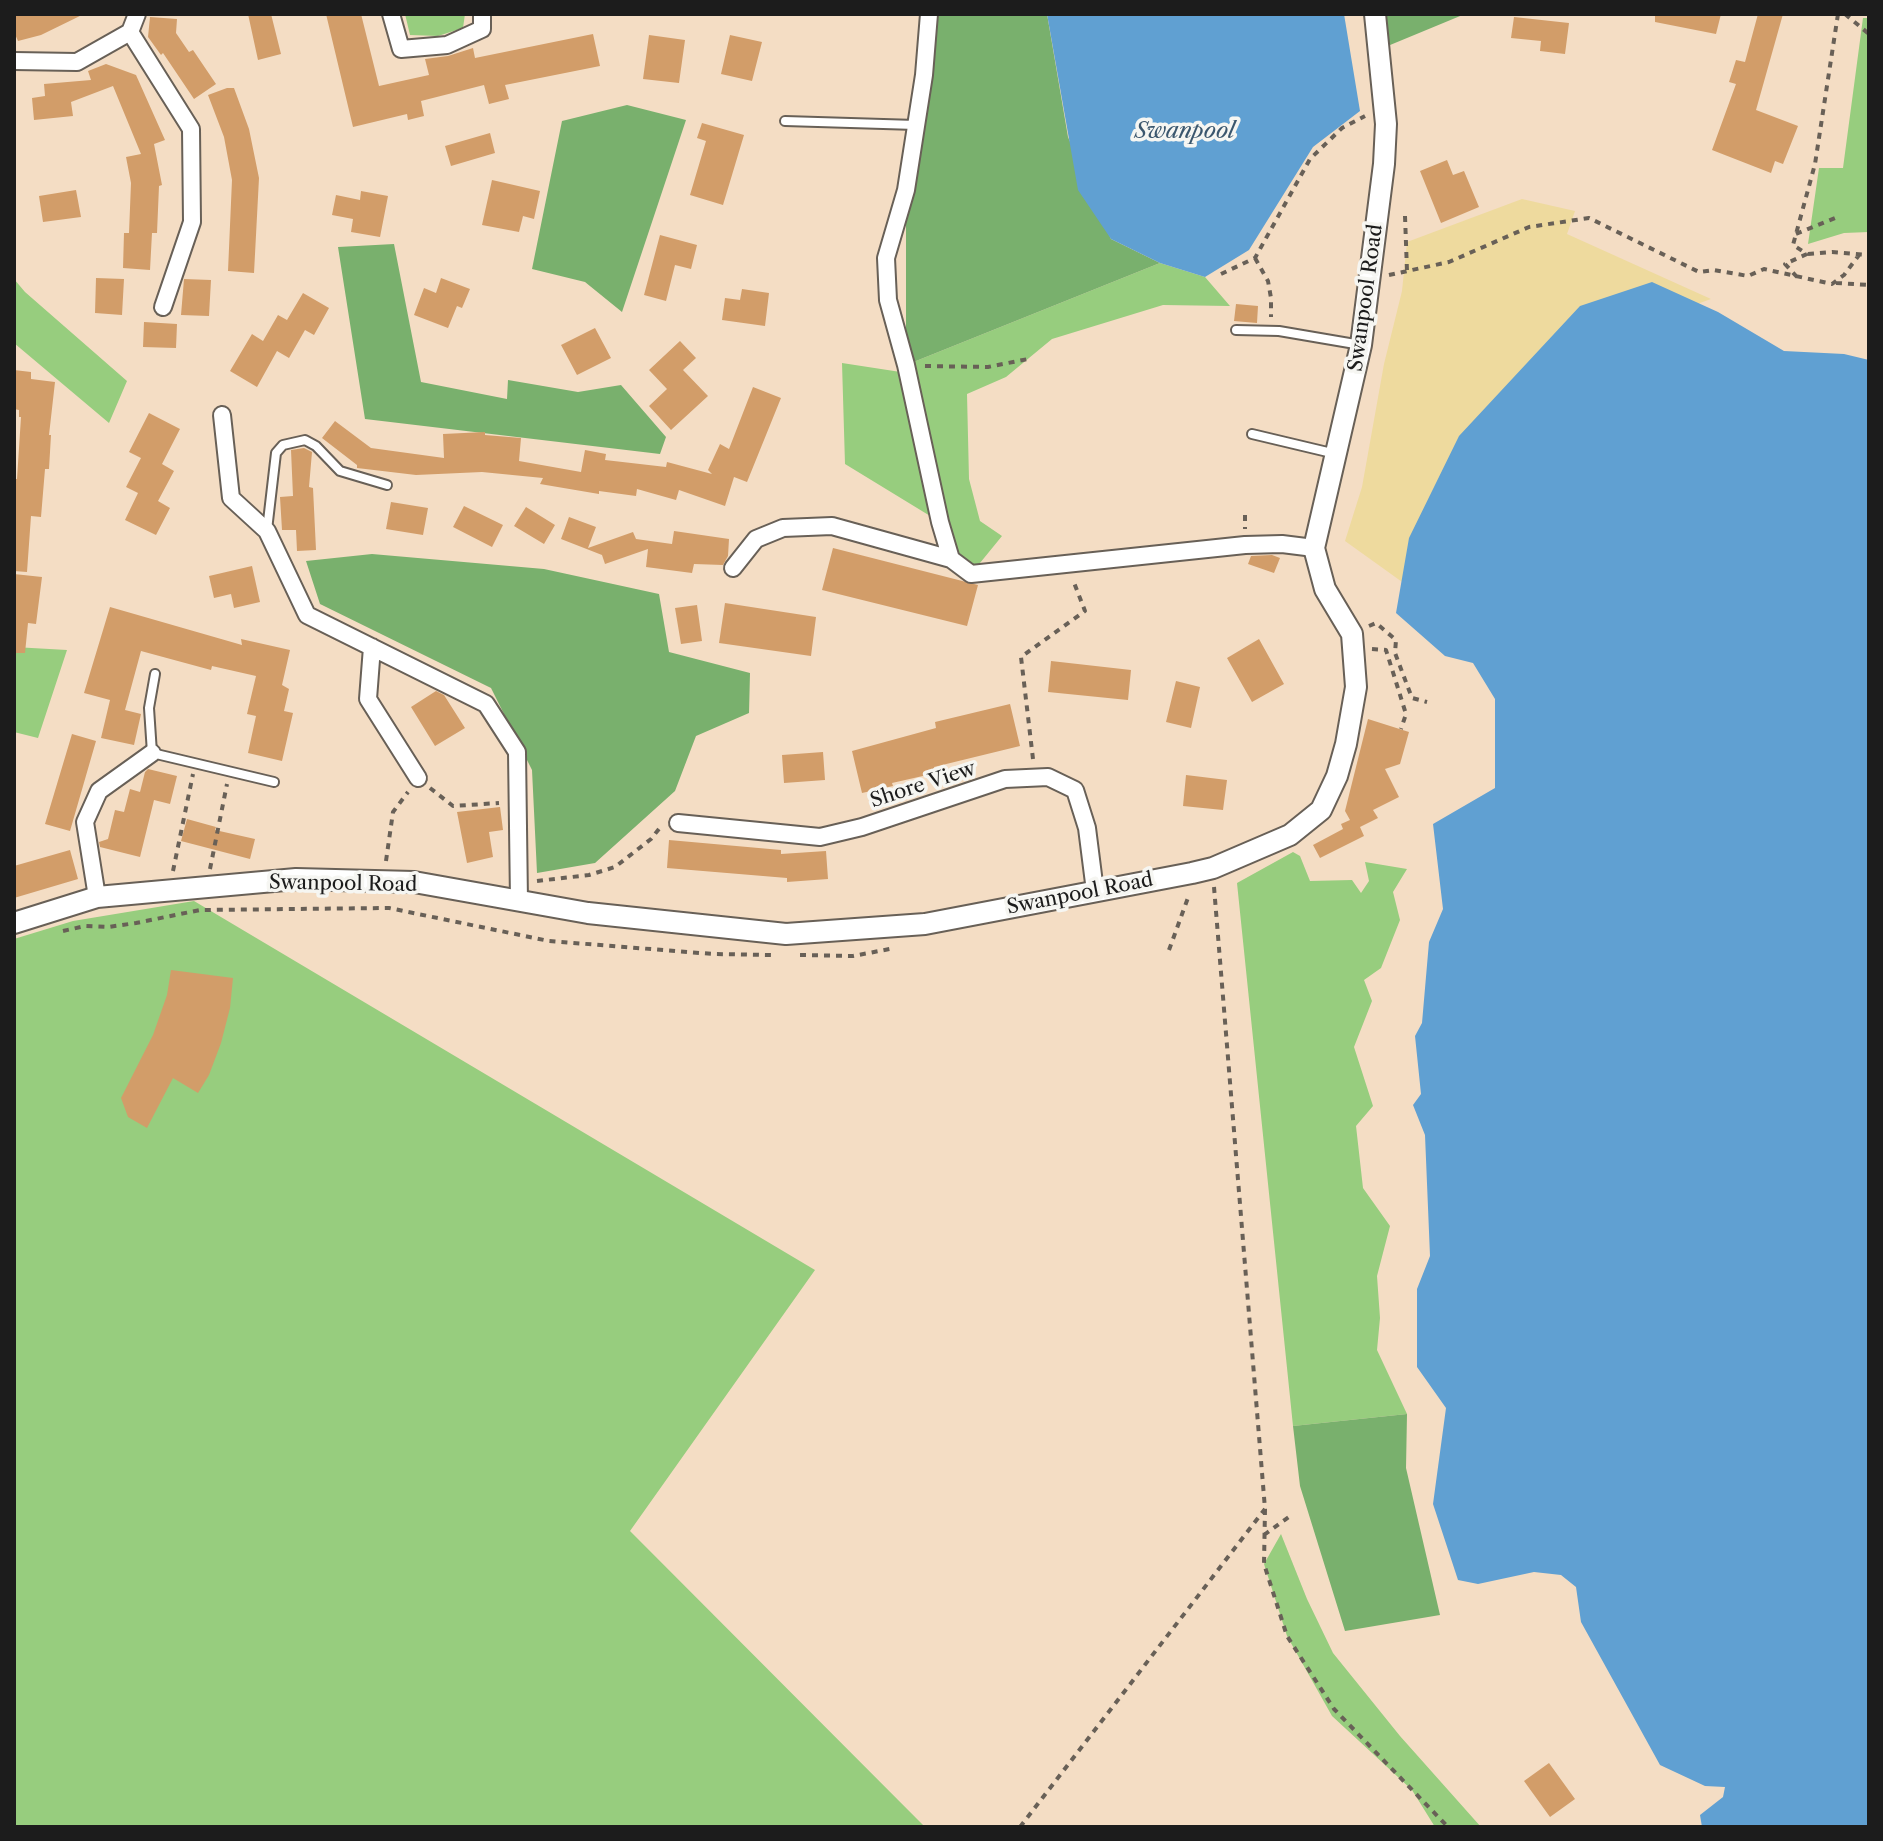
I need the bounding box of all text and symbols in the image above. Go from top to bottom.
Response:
water label: Swanpool [1135,119,1235,145]
street label: Swanpool Road [1344,223,1388,373]
street label: Shore View [867,757,979,813]
street label: Swanpool Road [1005,868,1155,920]
street label: Swanpool Road [269,871,417,897]

